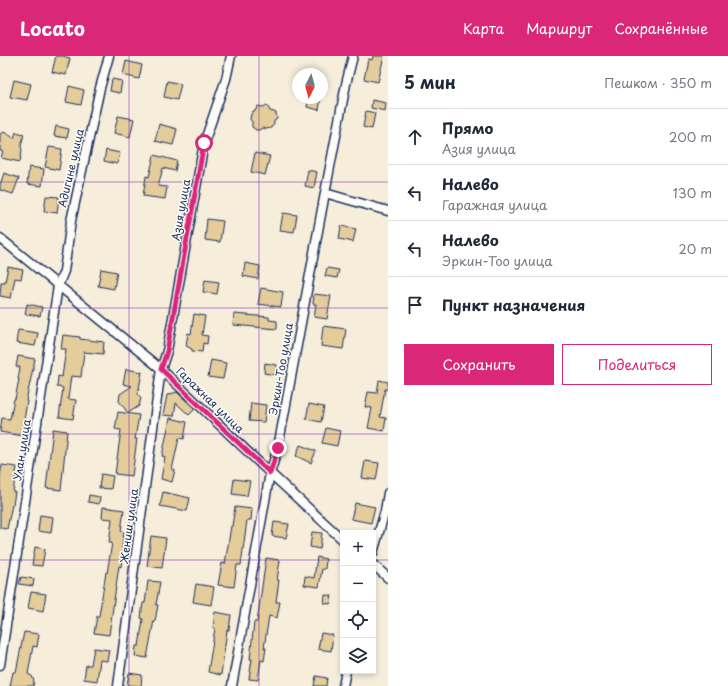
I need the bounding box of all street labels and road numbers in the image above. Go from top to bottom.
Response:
street label: Адигине улица [53,127,88,209]
street label: Азия улица [167,178,194,242]
street label: Эркин-Тоо улица [264,321,297,416]
street label: Гаражная улица [172,363,248,437]
street label: Улан улица [8,418,35,482]
street label: Жениш улица [115,487,142,565]

